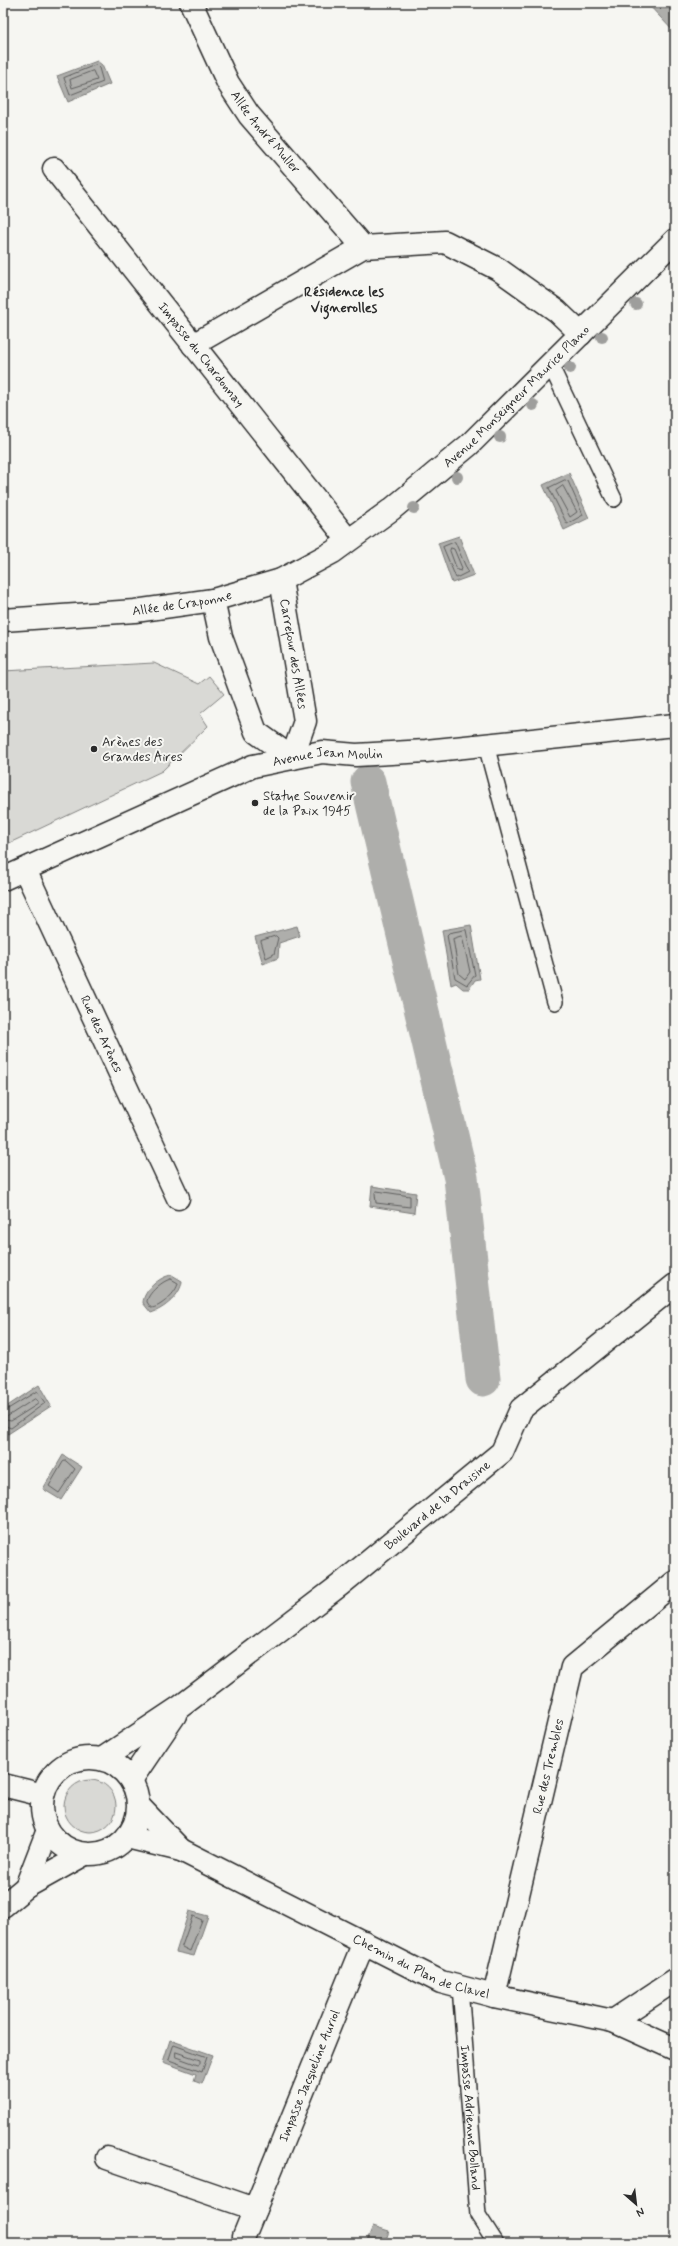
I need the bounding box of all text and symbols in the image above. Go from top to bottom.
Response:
street label: Allée André Muller [227,87,305,177]
district label: Résidence les Vignerolles [304,283,384,320]
street label: Impasse du Chardonnay [154,299,248,411]
street label: Avenue Monseigneur Maurice Plano [440,321,593,471]
street label: Allée de Craponne [131,586,234,620]
street label: Carrefour des Allées [276,597,311,711]
place label: Arènes des Grandes Aires [102,734,183,766]
street label: Avenue Jean Moulin [271,743,383,770]
marker: Arènes des Grandes Aires [89,744,99,754]
place label: Statue Souvenir de la Paix 1945 [263,788,355,820]
marker: Statue Souvenir de la Paix 1945 [250,798,260,808]
street label: Rue des Arènes [76,993,127,1076]
street label: Boulevard de la Draisine [381,1456,494,1554]
street label: Rue des Trembles [529,1717,568,1816]
street label: Chemin du Plan de Clavel [350,1930,491,2003]
street label: Impasse Jacqueline Auriol [275,2007,344,2144]
street label: Impasse Adrienne Bolland [456,2044,485,2191]
north arrow [616,2184,656,2224]
text: N [634,2204,647,2220]

